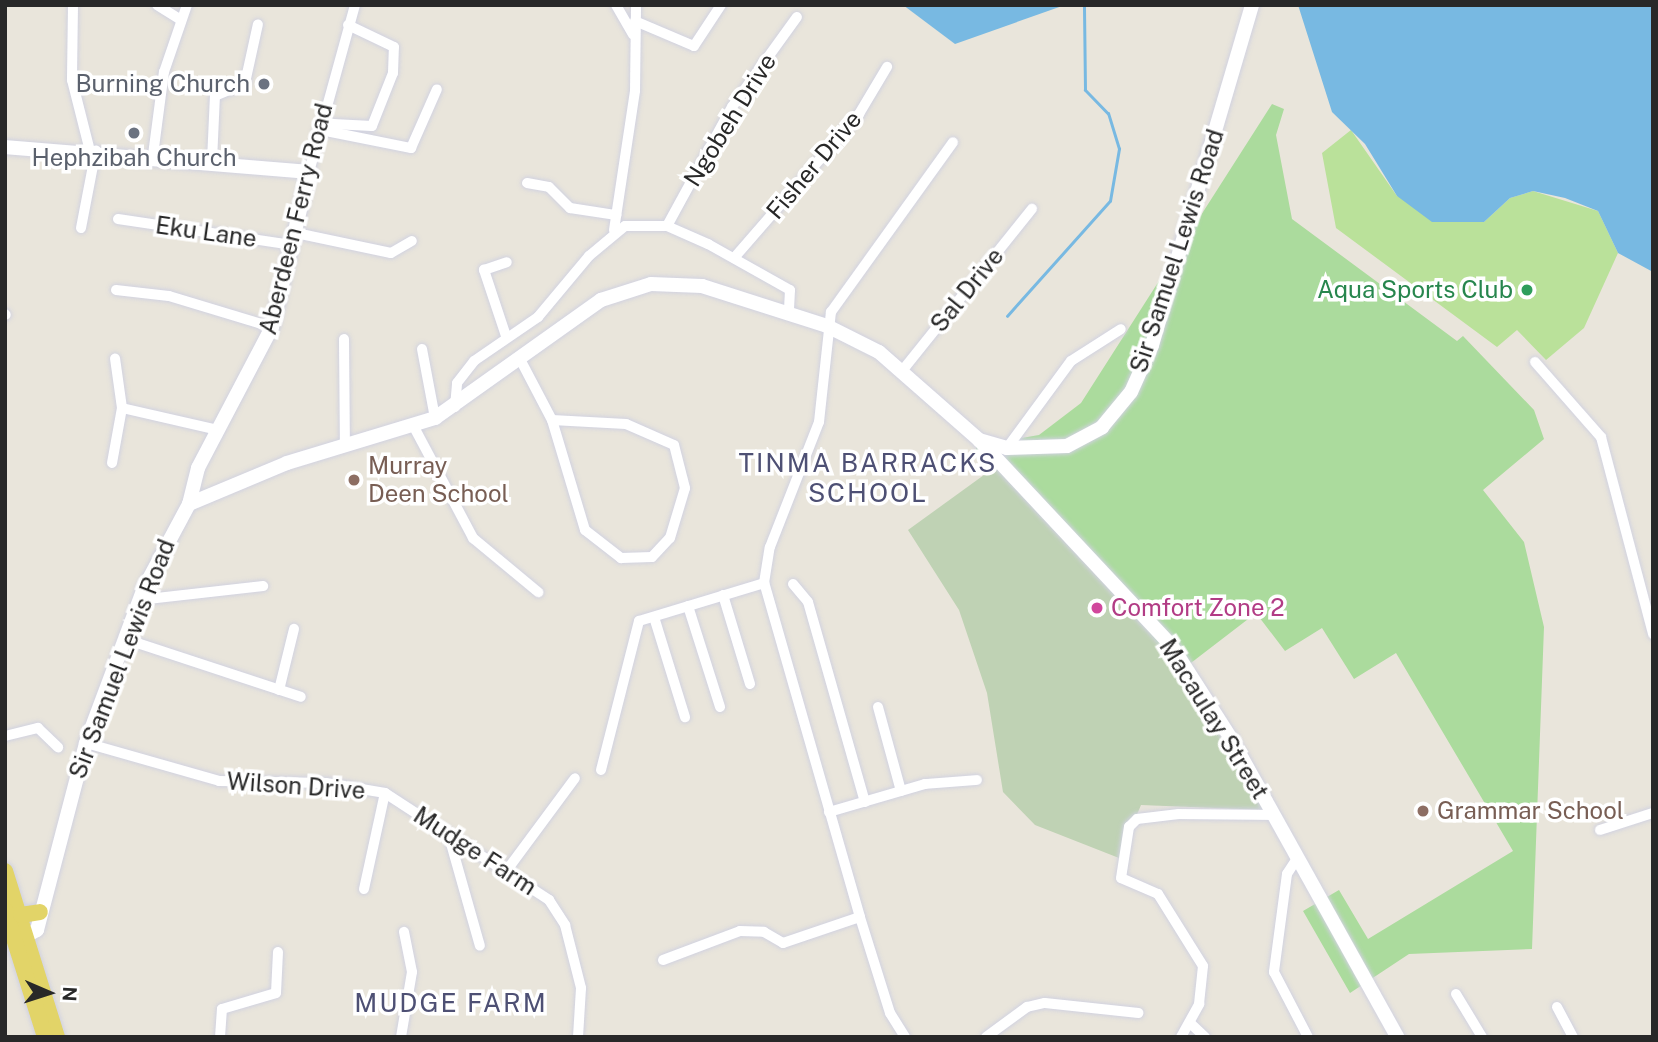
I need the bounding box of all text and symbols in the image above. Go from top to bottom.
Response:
street label: Ngobeh Drive [678,48,782,192]
place label: Burning Church [76,70,250,98]
marker: Burning Church [256,76,272,92]
street label: Aberdeen Ferry Road [253,100,339,338]
street label: Fisher Drive [760,105,868,225]
marker: Hephzibah Church [126,125,142,141]
street label: Sir Samuel Lewis Road [1124,126,1230,376]
place label: Hephzibah Church [32,144,236,172]
street label: Eku Lane [154,211,258,253]
street label: Sal Drive [924,242,1010,338]
place label: Aqua Sports Club [1317,276,1513,304]
marker: Aqua Sports Club [1519,282,1535,298]
district label: TINMA BARRACKS SCHOOL [740,447,996,508]
place label: Murray Deen School [368,452,509,508]
marker: Murray Deen School [346,472,362,488]
street label: Sir Samuel Lewis Road [63,535,181,783]
place label: Comfort Zone 2 [1111,594,1285,622]
marker: Comfort Zone 2 [1089,600,1105,616]
street label: Macaulay Street [1153,634,1275,804]
street label: Wilson Drive [226,767,366,805]
place label: Grammar School [1437,797,1624,825]
street label: Mudge Farm [408,801,542,901]
marker: Grammar School [1415,803,1431,819]
north arrow [14,958,84,1028]
text: N [59,986,81,1002]
district label: MUDGE FARM [356,987,546,1019]

